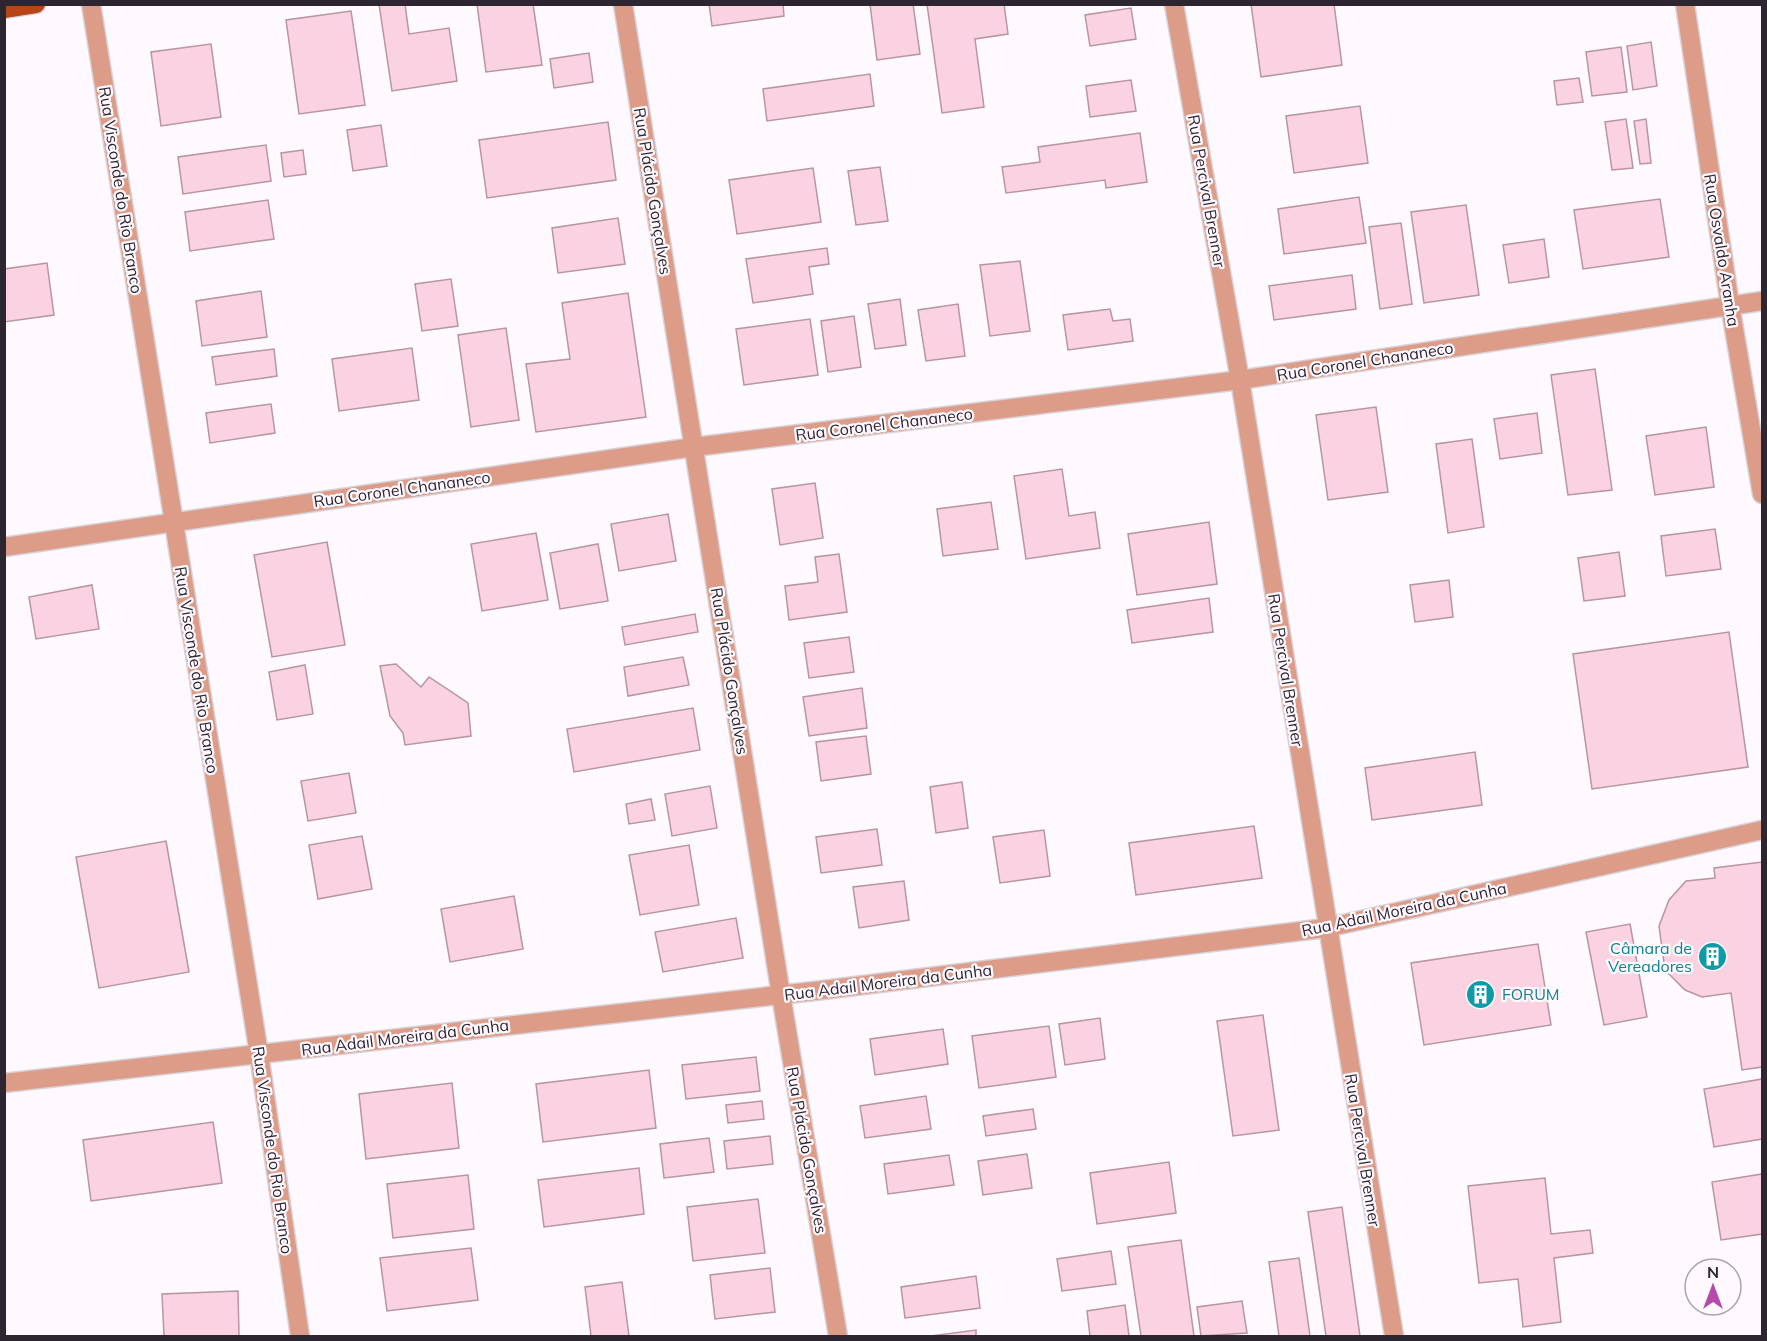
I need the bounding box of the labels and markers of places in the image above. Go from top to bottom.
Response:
place label: Câmara de Vereadores [1608,938,1692,976]
building icon: Câmara de Vereadores [1697,941,1729,973]
building icon: FORUM [1465,978,1497,1010]
place label: FORUM [1502,984,1560,1004]

